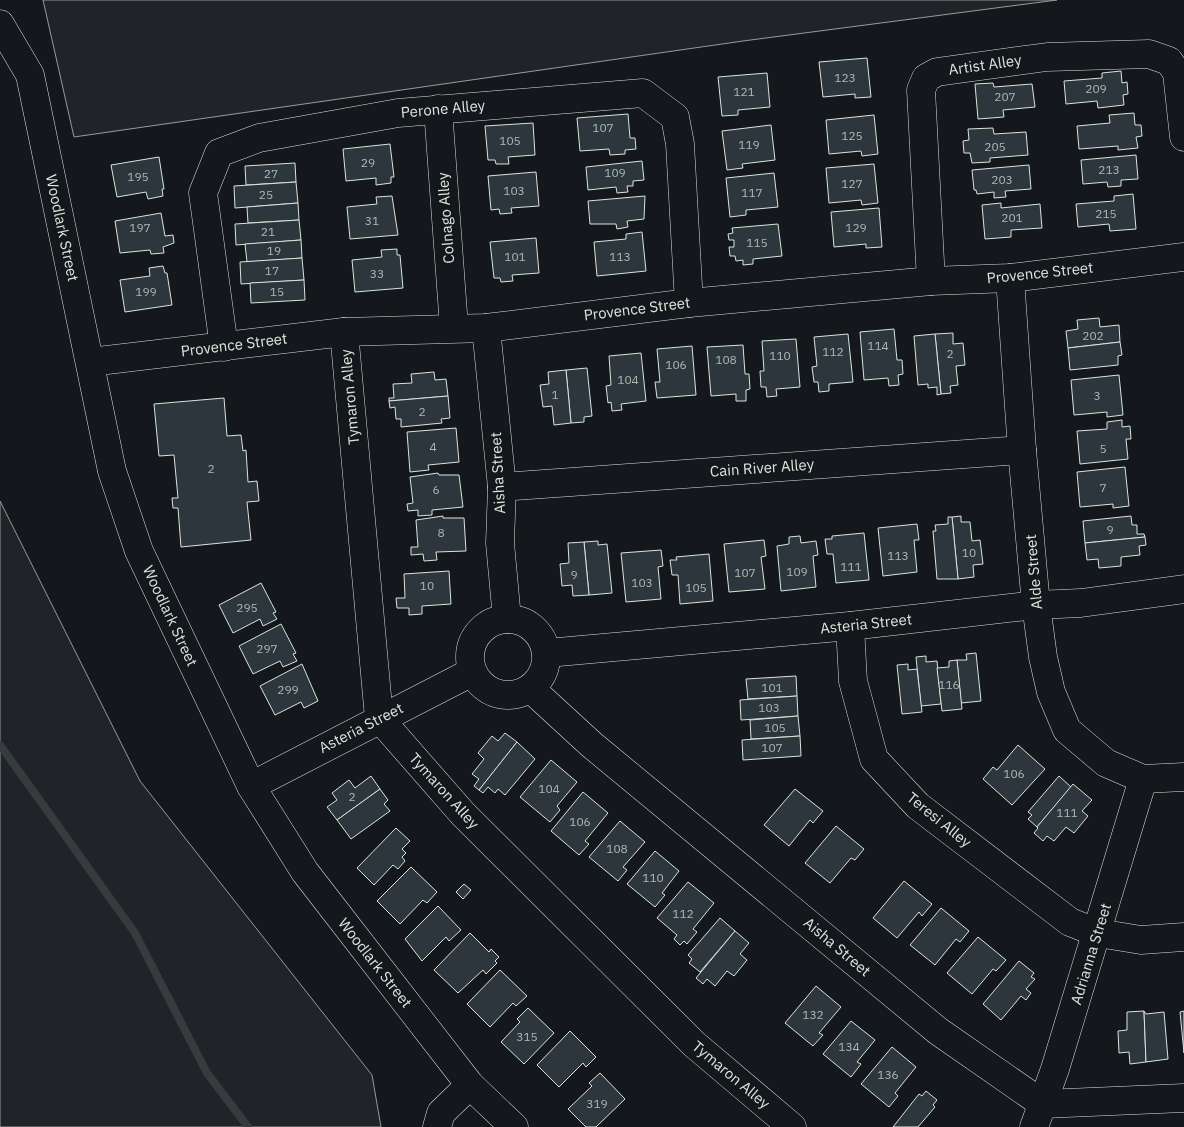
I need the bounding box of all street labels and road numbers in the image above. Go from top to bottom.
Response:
street label: Artist Alley [947,50,1023,79]
street label: Perone Alley [400,95,486,122]
street label: Colnago Alley [433,171,458,264]
street label: Woodlark Street [42,173,83,283]
street label: Provence Street [986,257,1094,288]
street label: Provence Street [583,293,691,324]
street label: Provence Street [180,329,288,360]
street label: Tymaron Alley [336,348,363,446]
street label: Aisha Street [486,432,509,514]
street label: Cain River Alley [709,454,815,481]
street label: Alde Street [1021,534,1046,610]
street label: Woodlark Street [139,562,202,669]
street label: Asteria Street [819,609,913,638]
street label: Asteria Street [315,698,406,757]
street label: Tymaron Alley [405,749,484,833]
street label: Teresi Alley [903,788,976,852]
street label: Adrianna Street [1066,901,1115,1007]
street label: Aisha Street [800,913,875,980]
street label: Woodlark Street [334,914,416,1011]
street label: Tymaron Alley [689,1037,775,1113]

